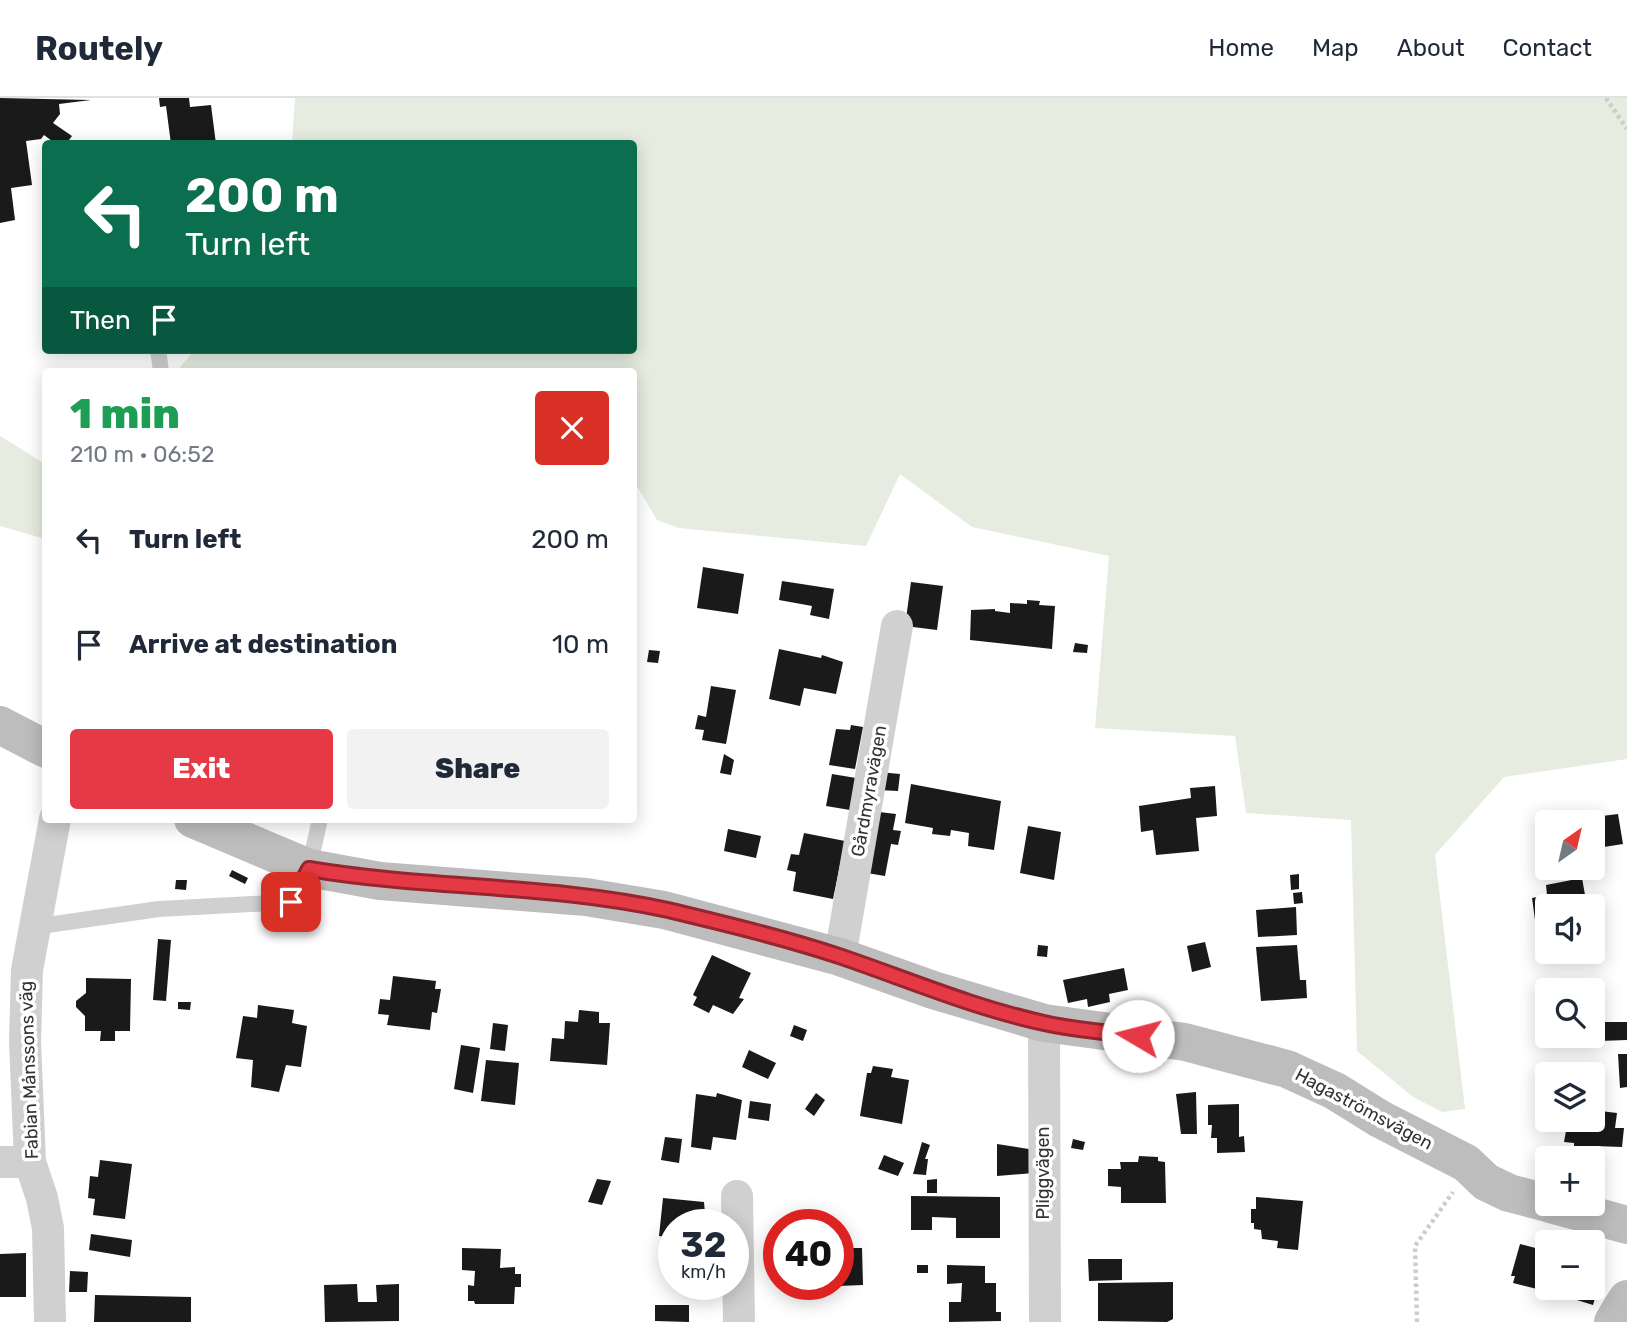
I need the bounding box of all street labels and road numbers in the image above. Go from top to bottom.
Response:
street label: Gårdmyravägen [847,724,891,858]
street label: Fabian Månssons väg [15,980,43,1160]
street label: Hagaströmsvägen [1291,1063,1437,1155]
street label: Pliggvägen [1032,1126,1054,1220]

